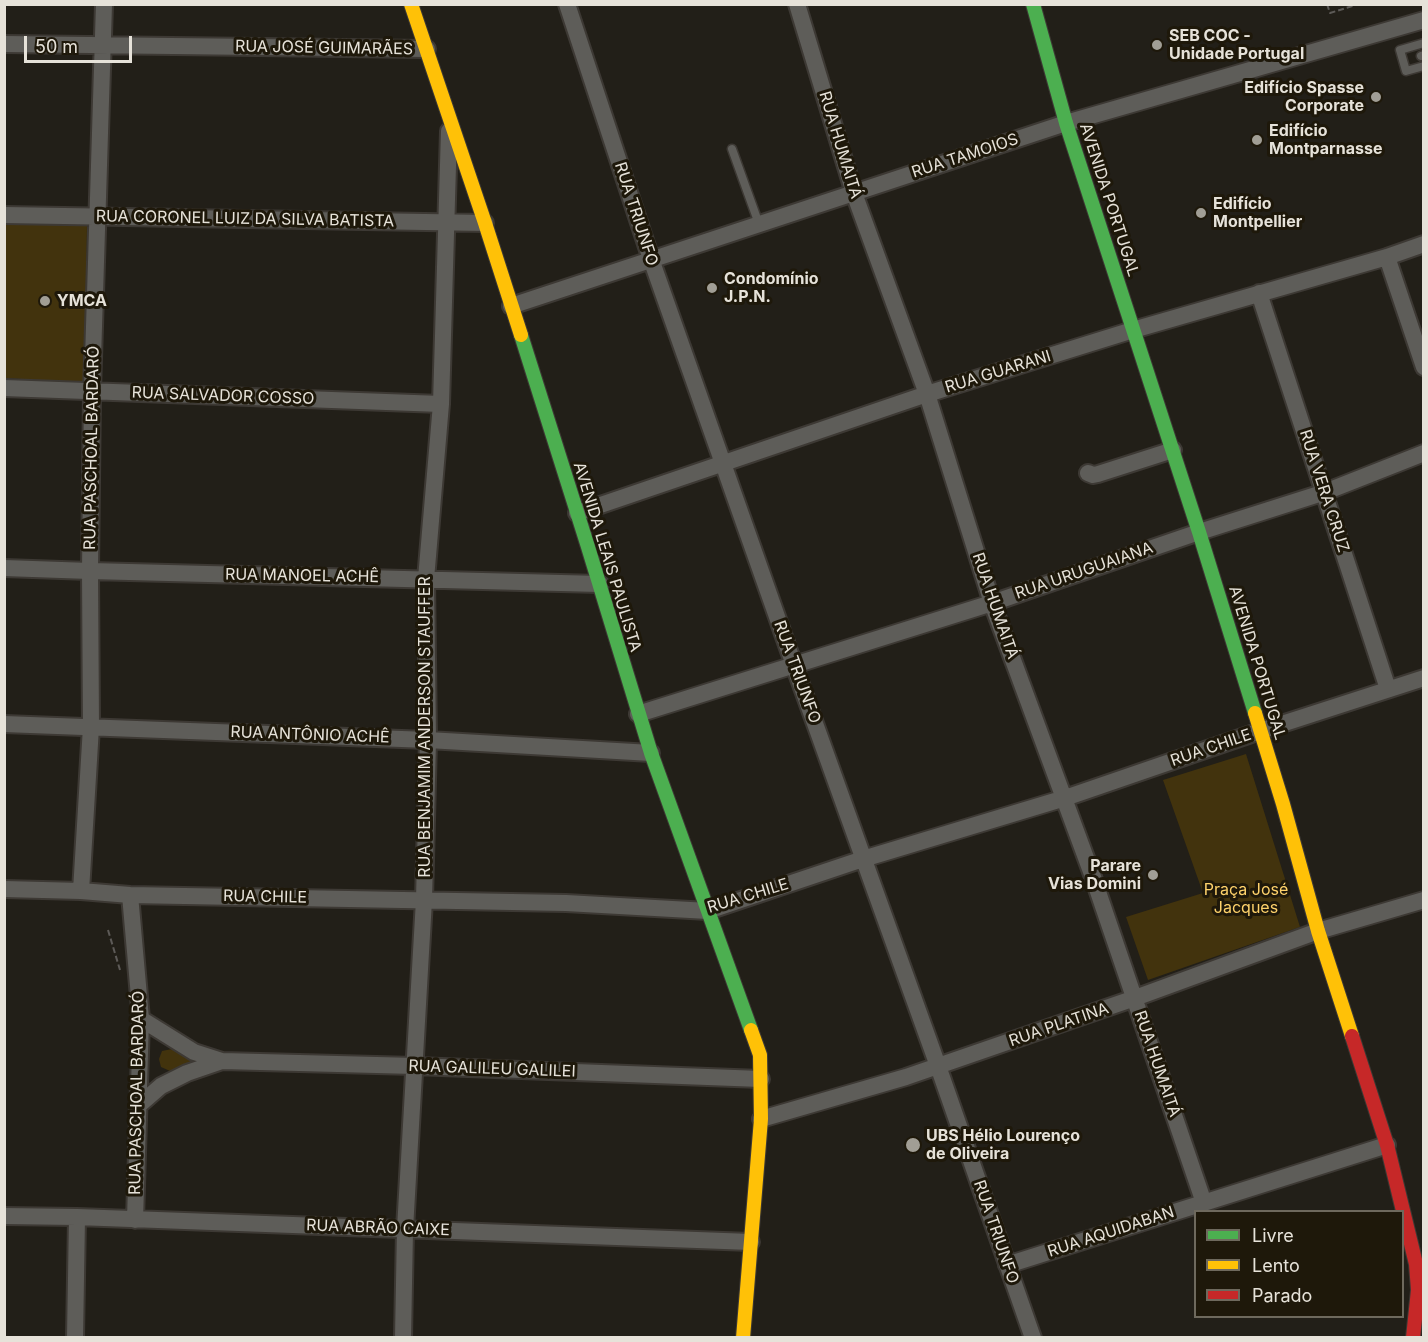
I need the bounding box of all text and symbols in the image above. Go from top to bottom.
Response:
scale bar [27,24,135,62]
place label: SEB COC - Unidade Portugal [1169,26,1304,64]
text: 50 m [35,36,78,57]
street label: RUA JOSÉ GUIMARÃES [235,37,413,59]
marker: SEB COC - Unidade Portugal [1150,38,1164,52]
place label: Edifício Spasse Corporate [1244,78,1364,116]
street label: RUA HUMAITÁ [815,89,865,201]
marker: Edifício Spasse Corporate [1369,90,1383,104]
street label: AVENIDA PORTUGAL [1075,121,1143,279]
place label: Edifício Montparnasse [1269,121,1382,159]
street label: RUA TAMOIOS [909,130,1021,182]
marker: Edifício Montparnasse [1250,133,1264,147]
street label: RUA TRIUNFO [610,160,662,268]
place label: Edifício Montpellier [1213,194,1302,232]
marker: Edifício Montpellier [1194,206,1208,220]
street label: RUA CORONEL LUIZ DA SILVA BATISTA [96,207,394,231]
place label: Condomínio J.P.N. [724,269,819,307]
marker: Condomínio J.P.N. [705,281,719,295]
place label: YMCA [57,291,107,311]
marker: YMCA [38,294,52,308]
street label: RUA PASCHOAL BARDARÓ [81,346,103,550]
street label: RUA GUARANI [943,347,1053,397]
street label: RUA SALVADOR COSSO [131,383,315,409]
street label: RUA VERA CRUZ [1295,427,1353,555]
street label: AVENIDA LEAIS PAULISTA [569,460,645,654]
street label: RUA URUGUAIANA [1013,538,1155,604]
street label: RUA HUMAITÁ [968,550,1022,662]
street label: RUA MANOEL ACHÊ [225,565,379,587]
street label: RUA BENJAMIM ANDERSON STAUFFER [415,576,435,878]
street label: AVENIDA PORTUGAL [1224,584,1290,742]
street label: RUA TRIUNFO [770,618,824,726]
street label: RUA ANTÔNIO ACHÊ [230,723,390,747]
street label: RUA CHILE [1168,725,1254,771]
place label: Parare Vias Domini [1048,856,1141,894]
marker: Parare Vias Domini [1146,868,1160,882]
street label: RUA CHILE [705,875,791,917]
park label: Praça José Jacques [1204,880,1288,918]
street label: RUA CHILE [223,887,307,907]
street label: RUA PASCHOAL BARDARÓ [126,991,148,1195]
street label: RUA PLATINA [1007,999,1111,1051]
street label: RUA HUMAITÁ [1130,1008,1184,1120]
street label: RUA GALILEU GALILEI [408,1056,576,1082]
place label: UBS Hélio Lourenço de Oliveira [926,1126,1080,1164]
marker: UBS Hélio Lourenço de Oliveira [904,1136,922,1154]
street label: RUA TRIUNFO [969,1178,1023,1286]
street label: RUA AQUIDABAN [1045,1202,1177,1262]
legend [1194,1210,1404,1318]
street label: RUA ABRÃO CAIXE [306,1216,450,1240]
text: Livre [1252,1225,1294,1246]
text: Lento [1252,1255,1300,1276]
text: Parado [1252,1285,1312,1306]

